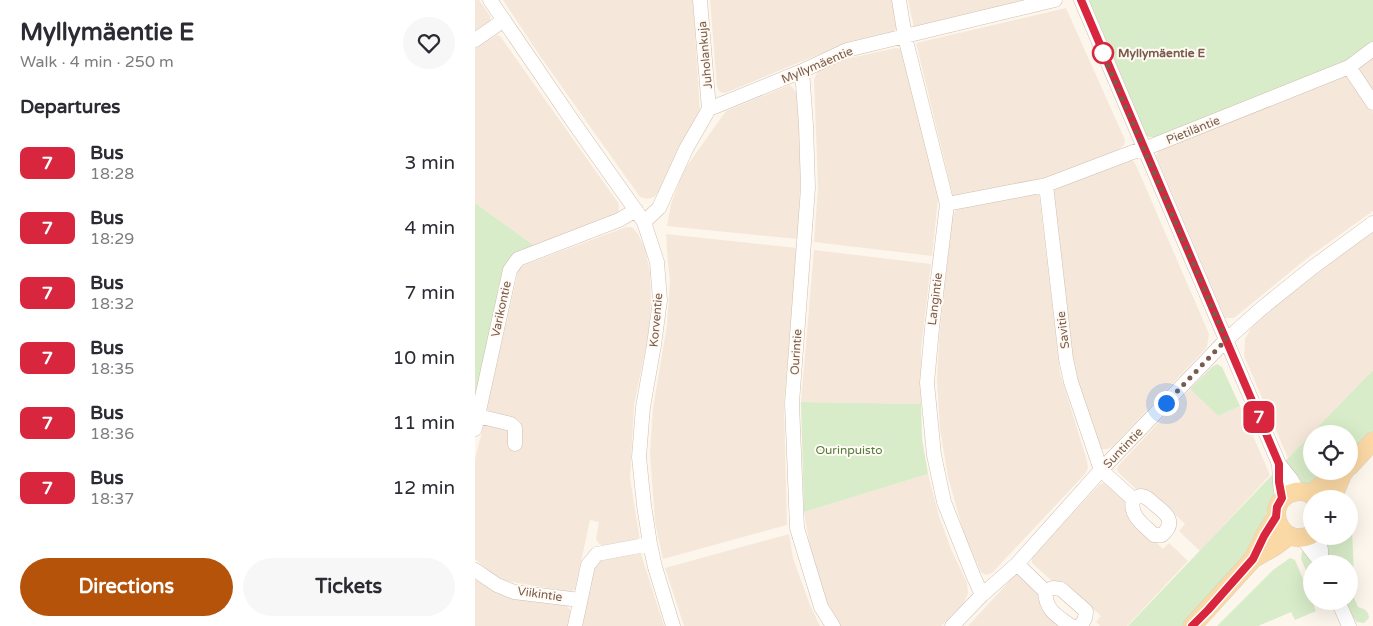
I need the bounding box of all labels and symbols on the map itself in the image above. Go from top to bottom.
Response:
street label: Juholankuja [695,20,715,90]
marker: Myllymäentie E [1092,42,1114,64]
street label: Myllymäentie [779,44,855,86]
place label: Myllymäentie E [1118,46,1206,61]
street label: Pietiläntie [1164,113,1222,147]
street label: Langintie [925,272,945,326]
street label: Varikontie [488,279,514,338]
street label: Korventie [647,292,665,348]
street label: Savitie [1054,310,1072,350]
street label: Ourintie [787,328,805,375]
your location [1154,391,1179,416]
line badge: 7 [1243,401,1275,433]
street label: Suntintie [1100,425,1146,471]
park label: Ourinpuisto [815,443,883,457]
street label: Viikintie [517,584,564,604]

